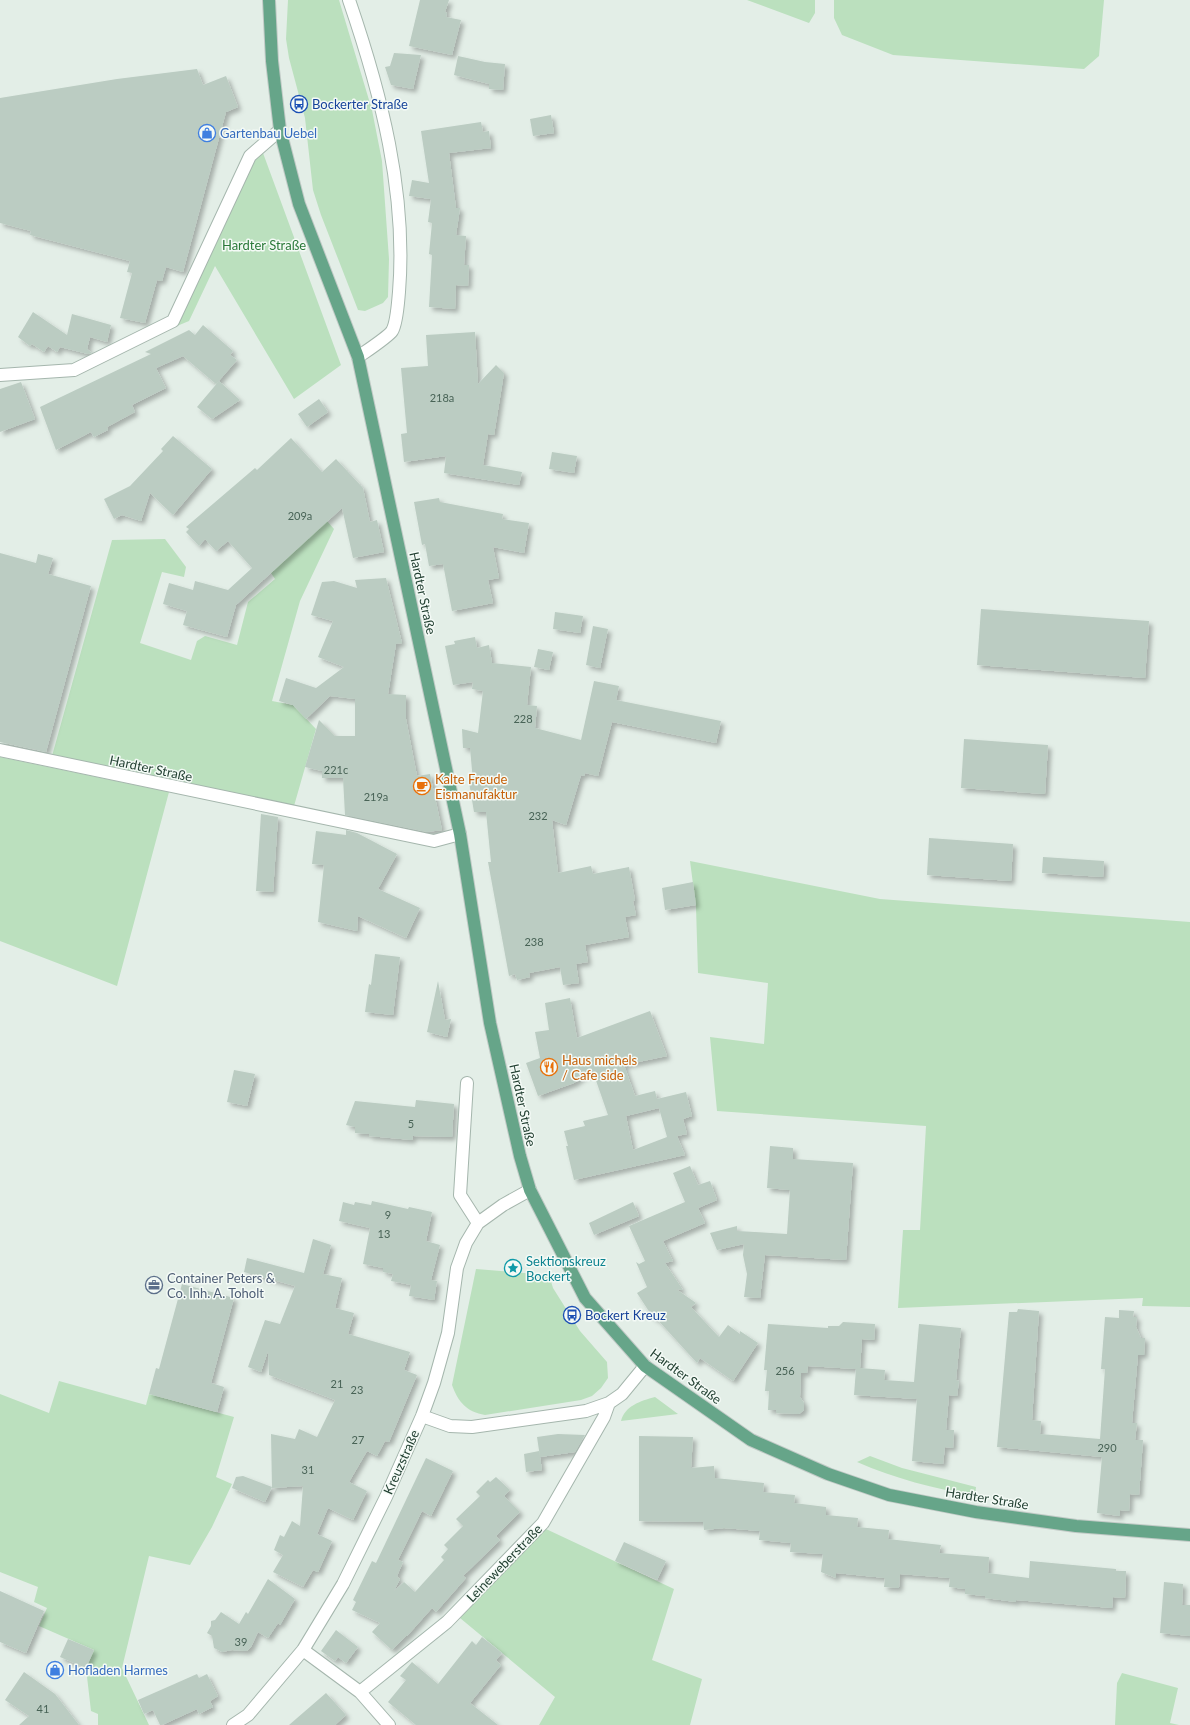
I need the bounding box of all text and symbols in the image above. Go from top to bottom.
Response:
bus stop icon: Bockerter Straße [289,94,309,114]
place label: Bockerter Straße [312,96,408,112]
shop icon: Gartenbau Uebel [197,123,217,143]
place label: Gartenbau Uebel [220,125,317,141]
park label: Hardter Straße [222,237,306,253]
house number: 218a [430,391,454,404]
house number: 209a [288,509,312,522]
street label: Hardter Straße [406,550,440,636]
house number: 228 [513,712,533,725]
street label: Hardter Straße [108,751,194,785]
house number: 221c [324,763,348,776]
place label: Kalte Freude Eismanufaktur [435,771,517,802]
cafe icon: Kalte Freude Eismanufaktur [412,776,432,796]
house number: 219a [364,790,388,803]
house number: 232 [528,809,548,822]
house number: 238 [524,935,544,948]
place label: Haus michels / Cafe side [562,1052,638,1083]
restaurant icon: Haus michels / Cafe side [539,1057,559,1077]
street label: Hardter Straße [506,1062,540,1148]
house number: 5 [408,1117,414,1130]
house number: 9 [385,1208,391,1221]
house number: 13 [378,1227,390,1240]
place label: Sektionskreuz Bockert [526,1253,606,1284]
place icon: Sektionskreuz Bockert [503,1258,523,1278]
place label: Container Peters & Co. Inh. A. Toholt [167,1270,276,1301]
office icon: Container Peters & Co. Inh. A. Toholt [144,1275,164,1295]
bus stop icon: Bockert Kreuz [562,1305,582,1325]
place label: Bockert Kreuz [585,1307,666,1323]
street label: Hardter Straße [647,1345,725,1407]
house number: 256 [775,1364,795,1377]
house number: 21 [331,1377,343,1390]
house number: 23 [351,1383,363,1396]
street label: Kreuzstraße [380,1427,422,1497]
house number: 27 [352,1433,364,1446]
house number: 290 [1097,1441,1117,1454]
house number: 31 [302,1463,314,1476]
street label: Hardter Straße [944,1484,1030,1513]
street label: Leineweberstraße [463,1521,545,1605]
house number: 39 [235,1635,247,1648]
shop icon: Hofladen Harmes [45,1660,65,1680]
place label: Hofladen Harmes [68,1662,168,1678]
house number: 41 [37,1702,49,1715]

